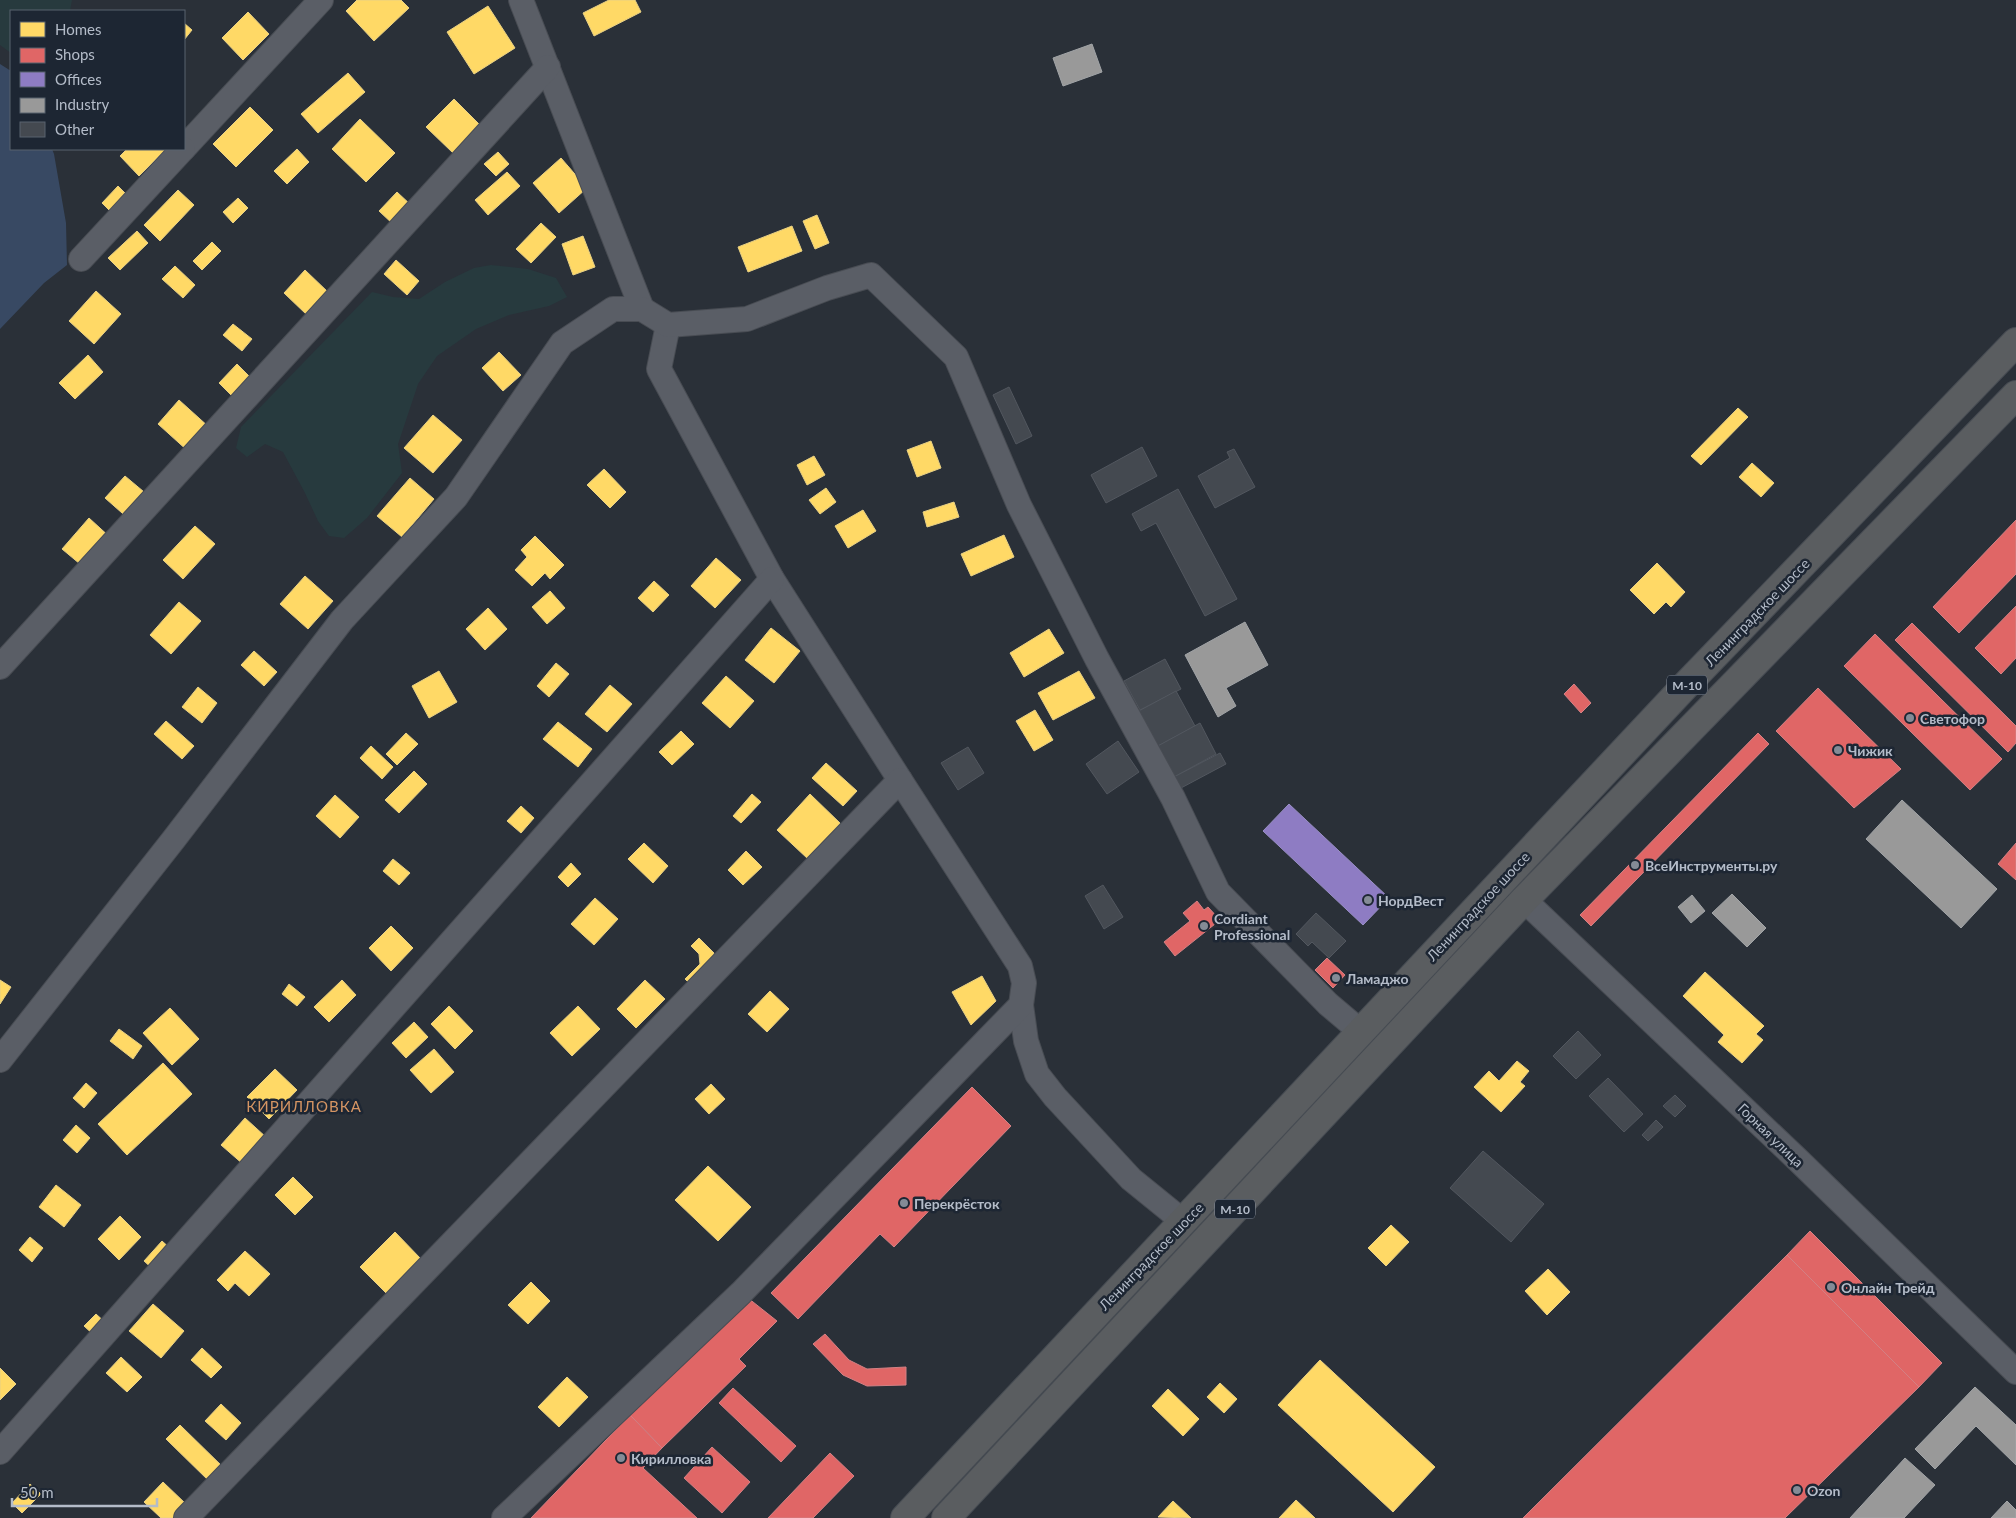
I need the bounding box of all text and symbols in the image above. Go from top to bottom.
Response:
legend [10,10,185,150]
text: Homes [55,20,101,38]
text: Shops [55,45,95,63]
text: Offices [55,70,102,88]
text: Industry [55,95,110,113]
text: Other [55,120,95,138]
street label: Ленинградское шоссе [1701,555,1813,670]
road number: М-10 [1667,676,1707,694]
place label: Светофор [1920,710,1985,727]
marker: Светофор [1904,712,1916,724]
place label: Чижик [1848,742,1893,759]
marker: Чижик [1832,744,1844,756]
street label: Ленинградское шоссе [1422,848,1533,965]
place label: ВсеИнструменты.ру [1645,857,1778,874]
marker: ВсеИнструменты.ру [1629,859,1641,871]
place label: НордВест [1378,892,1445,909]
marker: НордВест [1362,894,1374,906]
place label: Cordiant Professional [1214,910,1290,943]
marker: Cordiant Professional [1198,920,1210,932]
place label: Ламаджо [1345,970,1409,987]
marker: Ламаджо [1330,972,1342,984]
district label: КИРИЛЛОВКА [246,1097,362,1115]
street label: Горная улица [1735,1100,1807,1170]
place label: Перекрёсток [914,1195,1000,1212]
marker: Перекрёсток [898,1197,910,1209]
street label: Ленинградское шоссе [1095,1199,1207,1314]
road number: М-10 [1215,1200,1255,1218]
place label: Онлайн Трейд [1841,1279,1935,1296]
marker: Онлайн Трейд [1825,1281,1837,1293]
place label: Кирилловка [631,1450,711,1467]
marker: Кирилловка [615,1452,627,1464]
scale bar [12,1476,158,1508]
place label: Ozon [1807,1482,1841,1499]
text: 50 m [20,1483,54,1501]
marker: Ozon [1791,1484,1803,1496]

